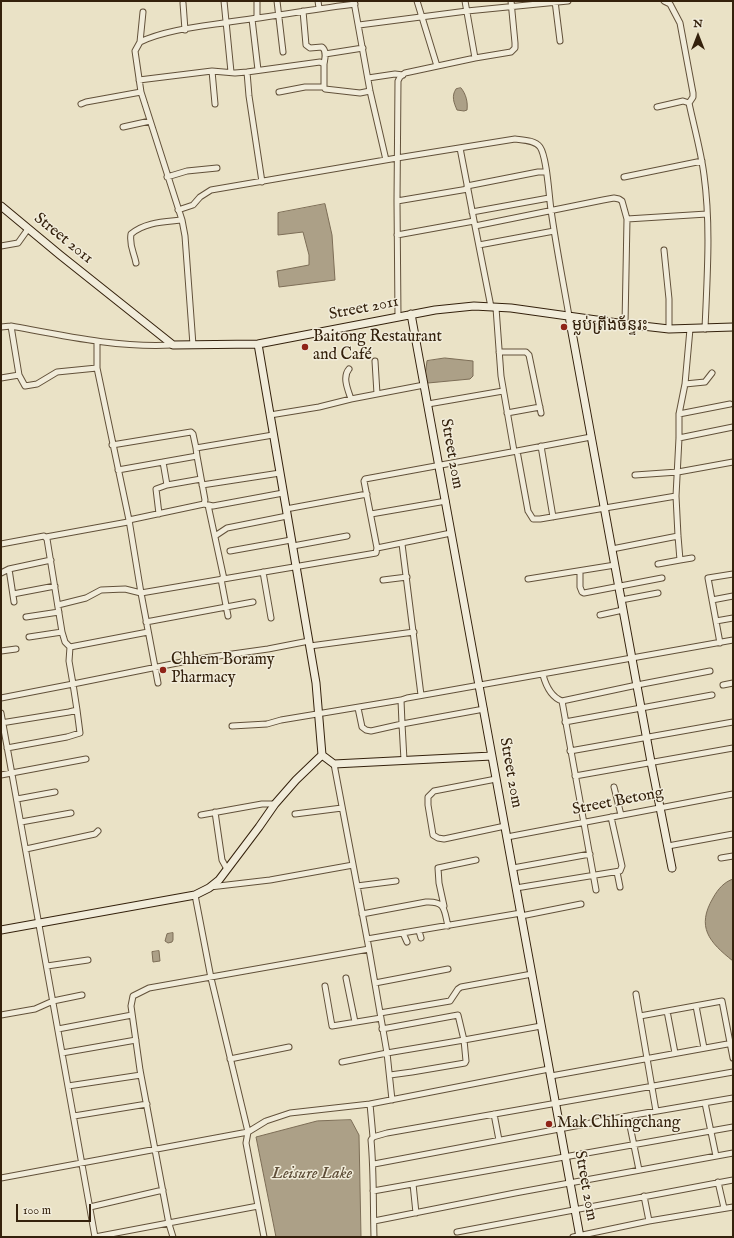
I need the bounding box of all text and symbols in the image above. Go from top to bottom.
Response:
north arrow [678,16,718,56]
text: N [693,17,703,31]
street label: Street 2011 [30,209,96,269]
street label: Street 2011 [328,293,400,325]
place label: ម្លប់ព្រីងច័ន្ទរះ [572,317,648,337]
marker: ម្លប់ព្រីងច័ន្ទរះ [559,322,569,332]
place label: Baitong Restaurant and Café [313,328,442,366]
marker: Baitong Restaurant and Café [300,342,310,352]
street label: Street 20m [435,417,467,491]
place label: Chhem Boramy Pharmacy [171,651,275,689]
marker: Chhem Boramy Pharmacy [158,665,168,675]
street label: Street 20m [494,736,526,810]
street label: Street Betong [571,784,665,820]
place label: Mak Chhingchang [557,1114,680,1134]
marker: Mak Chhingchang [544,1119,554,1129]
street label: Street 20m [569,1149,601,1223]
water label: Leisure Lake [272,1165,352,1185]
scale bar [18,1196,93,1222]
text: 100 m [23,1203,51,1218]

